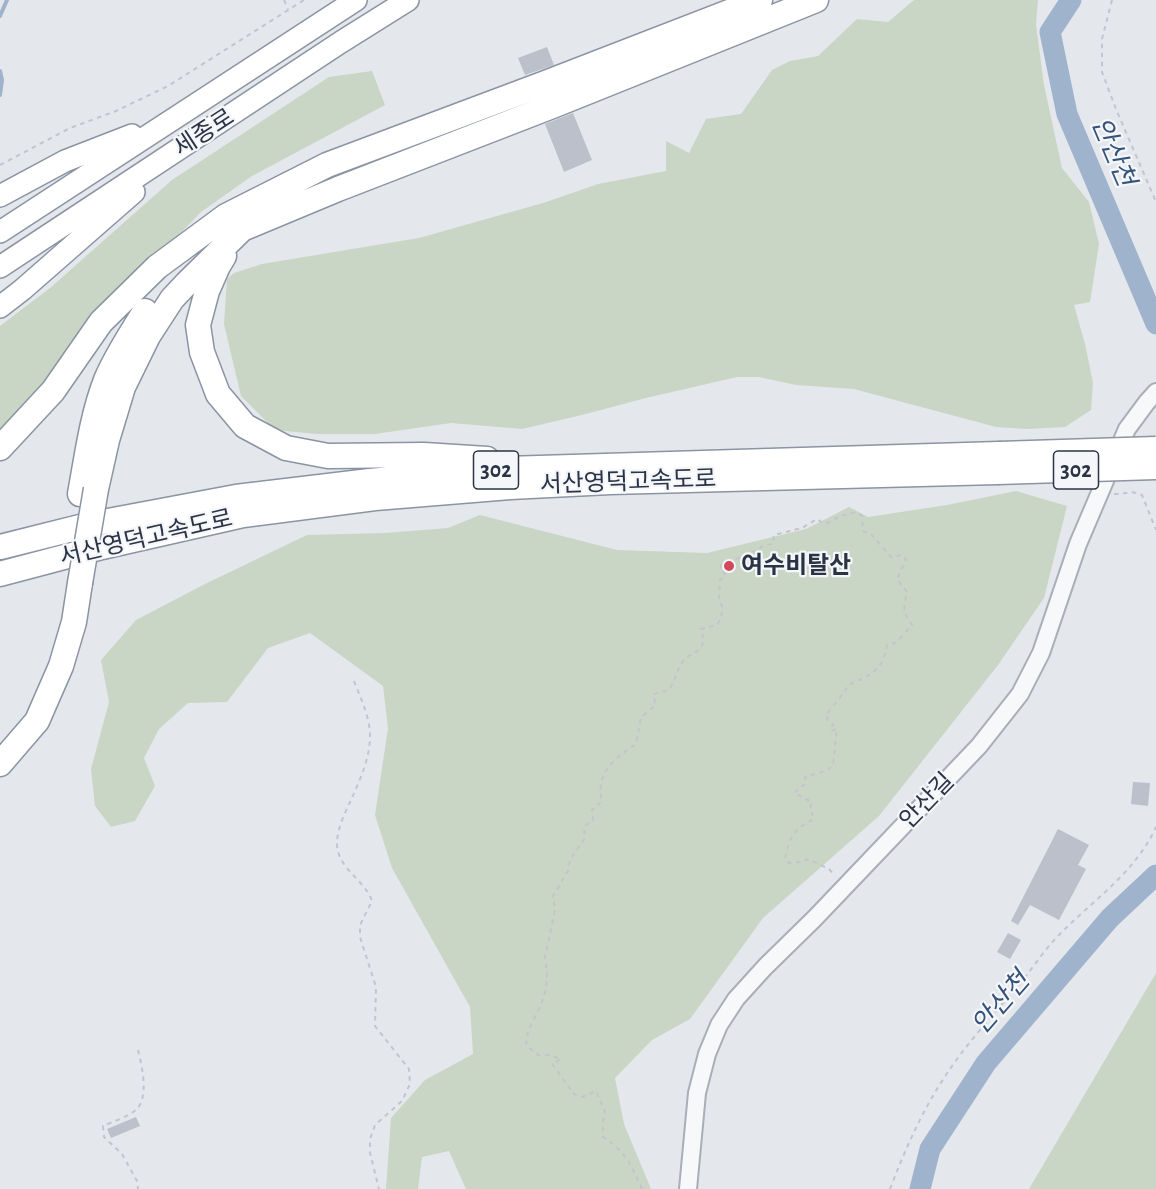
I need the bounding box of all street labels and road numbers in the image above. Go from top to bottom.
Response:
street label: 세종로 [168,103,240,163]
road number: 302 [474,451,518,489]
road number: 302 [1054,451,1098,489]
street label: 서산영덕고속도로 [539,465,717,499]
street label: 서산영덕고속도로 [57,504,235,572]
street label: 안산길 [894,767,960,835]

